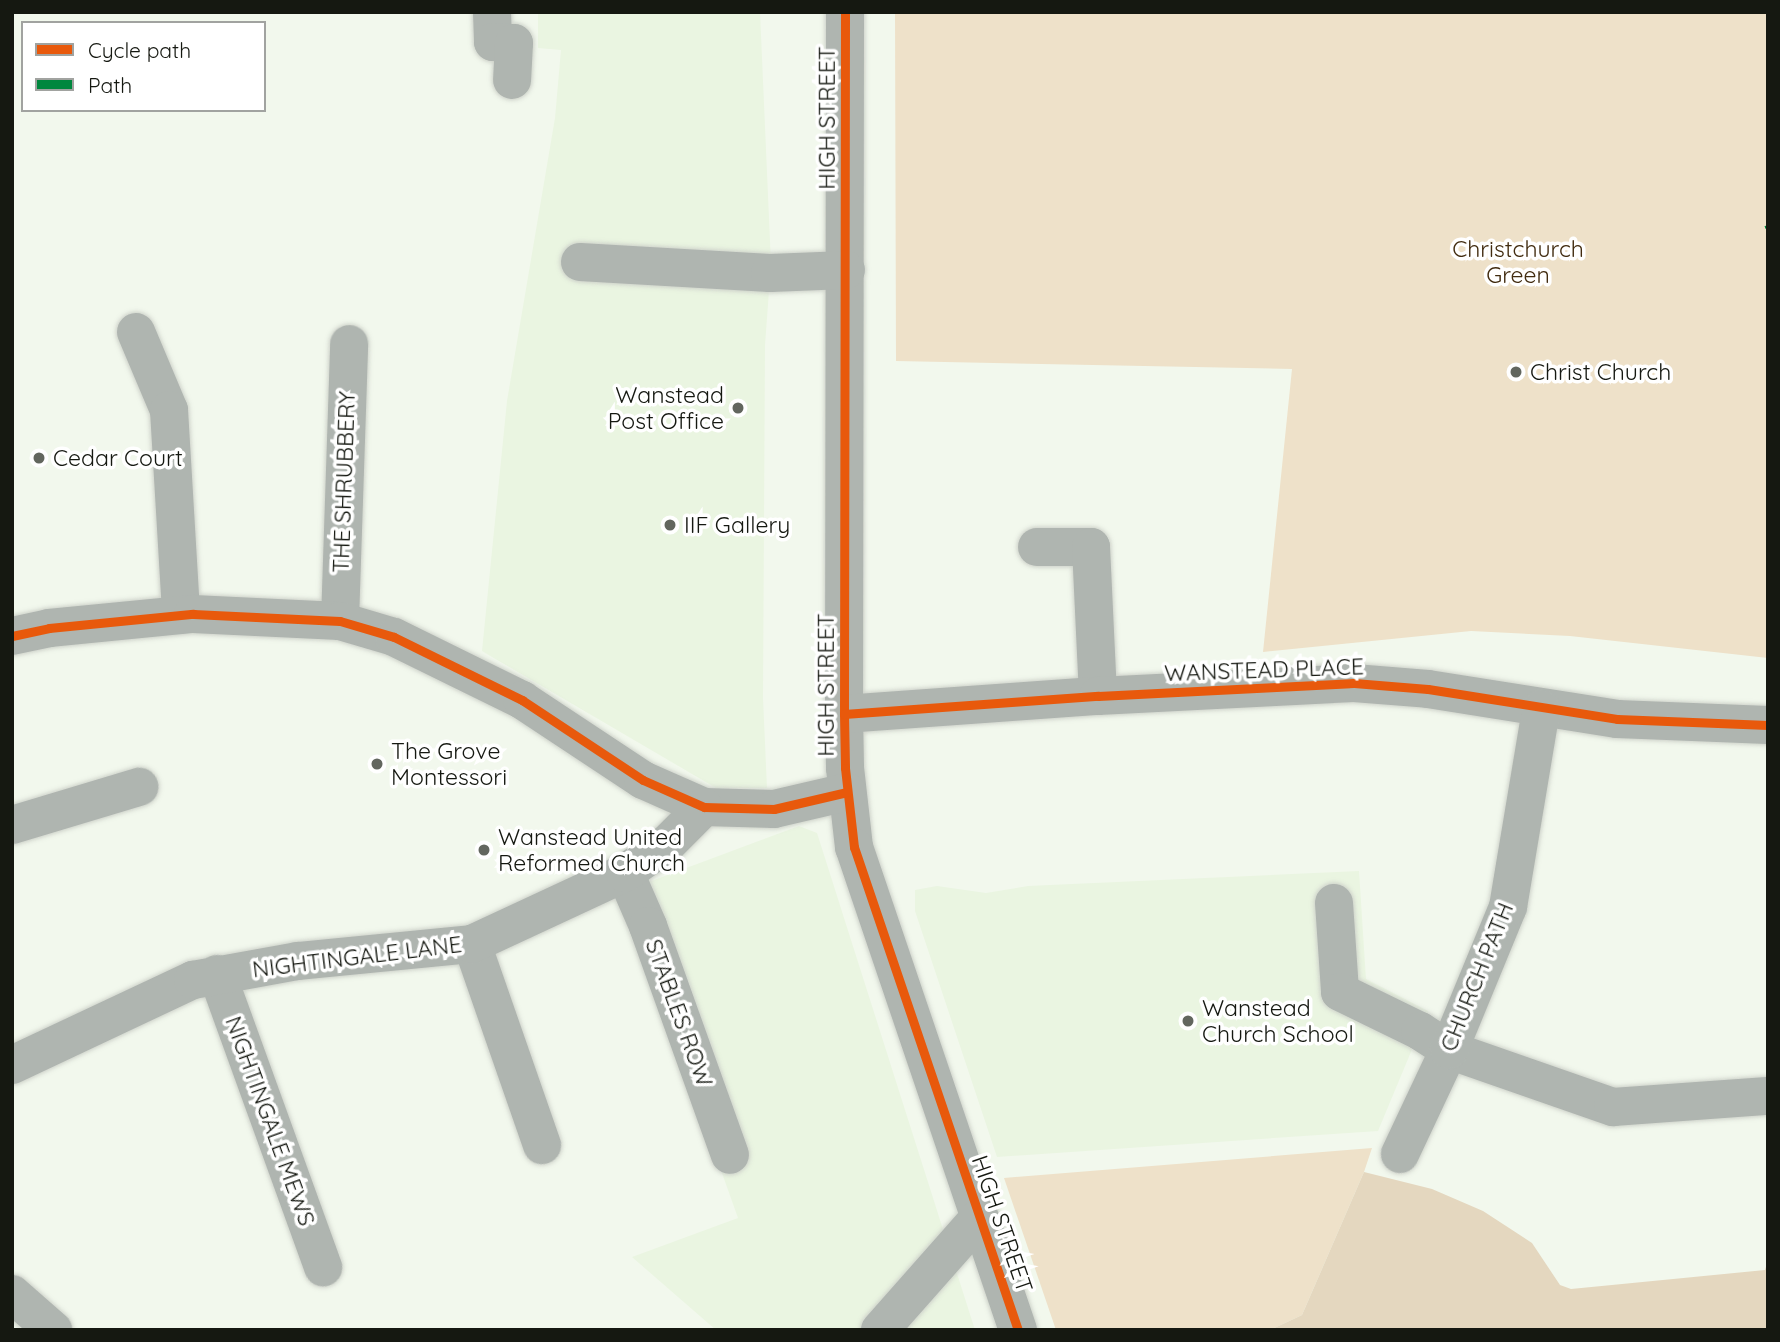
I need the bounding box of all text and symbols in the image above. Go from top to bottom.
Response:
legend [21,21,266,112]
text: Cycle path [88,37,191,63]
street label: HIGH STREET [813,46,841,190]
text: Path [88,72,132,98]
park label: Christchurch Green [1452,235,1584,289]
place label: Christ Church [1530,358,1671,386]
marker: Christ Church [1508,364,1524,380]
place label: Wanstead Post Office [608,381,724,435]
street label: THE SHRUBBERY [327,391,361,573]
marker: Wanstead Post Office [730,400,746,416]
place label: Cedar Court [53,444,183,472]
marker: Cedar Court [31,450,47,466]
place label: IIF Gallery [684,511,790,539]
marker: IIF Gallery [662,517,678,533]
street label: HIGH STREET [812,613,840,757]
street label: WANSTEAD PLACE [1164,653,1364,687]
place label: The Grove Montessori [391,737,507,791]
marker: The Grove Montessori [369,756,385,772]
place label: Wanstead United Reformed Church [498,823,685,877]
marker: Wanstead United Reformed Church [476,842,492,858]
street label: CHURCH PATH [1435,899,1519,1055]
street label: NIGHTINGALE LANE [251,930,463,984]
street label: STABLES ROW [640,935,718,1091]
place label: Wanstead Church School [1202,994,1354,1048]
street label: NIGHTINGALE MEWS [219,1013,321,1229]
marker: Wanstead Church School [1180,1013,1196,1029]
street label: HIGH STREET [966,1152,1038,1296]

